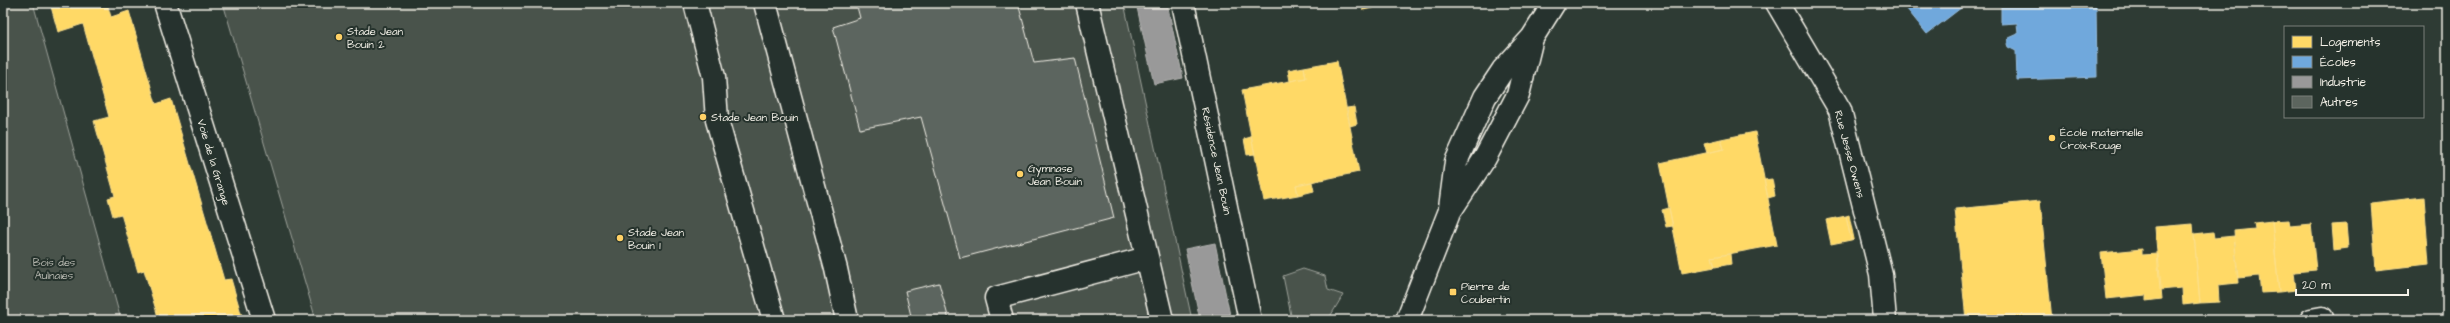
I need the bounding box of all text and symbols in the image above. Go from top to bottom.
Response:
place label: Stade Jean Bouin 2 [347,24,403,52]
legend [2284,26,2424,118]
marker: Stade Jean Bouin 2 [334,32,344,42]
text: Logements [2320,34,2380,52]
text: Écoles [2320,54,2356,71]
text: Industrie [2320,74,2366,91]
text: Autres [2320,94,2358,111]
street label: Résidence Jean Bouin [1198,106,1235,217]
street label: Rue Jesse Owens [1831,109,1869,200]
place label: Stade Jean Bouin [711,110,799,125]
marker: Stade Jean Bouin [698,112,708,122]
street label: Voie de la Grange [192,117,234,207]
place label: École maternelle Croix-Rouge [2060,125,2143,154]
marker: École maternelle Croix-Rouge [2047,133,2057,143]
place label: Gymnase Jean Bouin [1028,161,1083,189]
marker: Gymnase Jean Bouin [1015,169,1025,179]
place label: Stade Jean Bouin 1 [628,225,684,253]
marker: Stade Jean Bouin 1 [615,233,625,243]
park label: Bois des Aulnaies [33,255,76,283]
scale bar [2296,271,2408,297]
text: 20 m [2302,277,2331,294]
place label: Pierre de Coubertin [1461,279,1511,307]
marker: Pierre de Coubertin [1448,287,1458,297]

